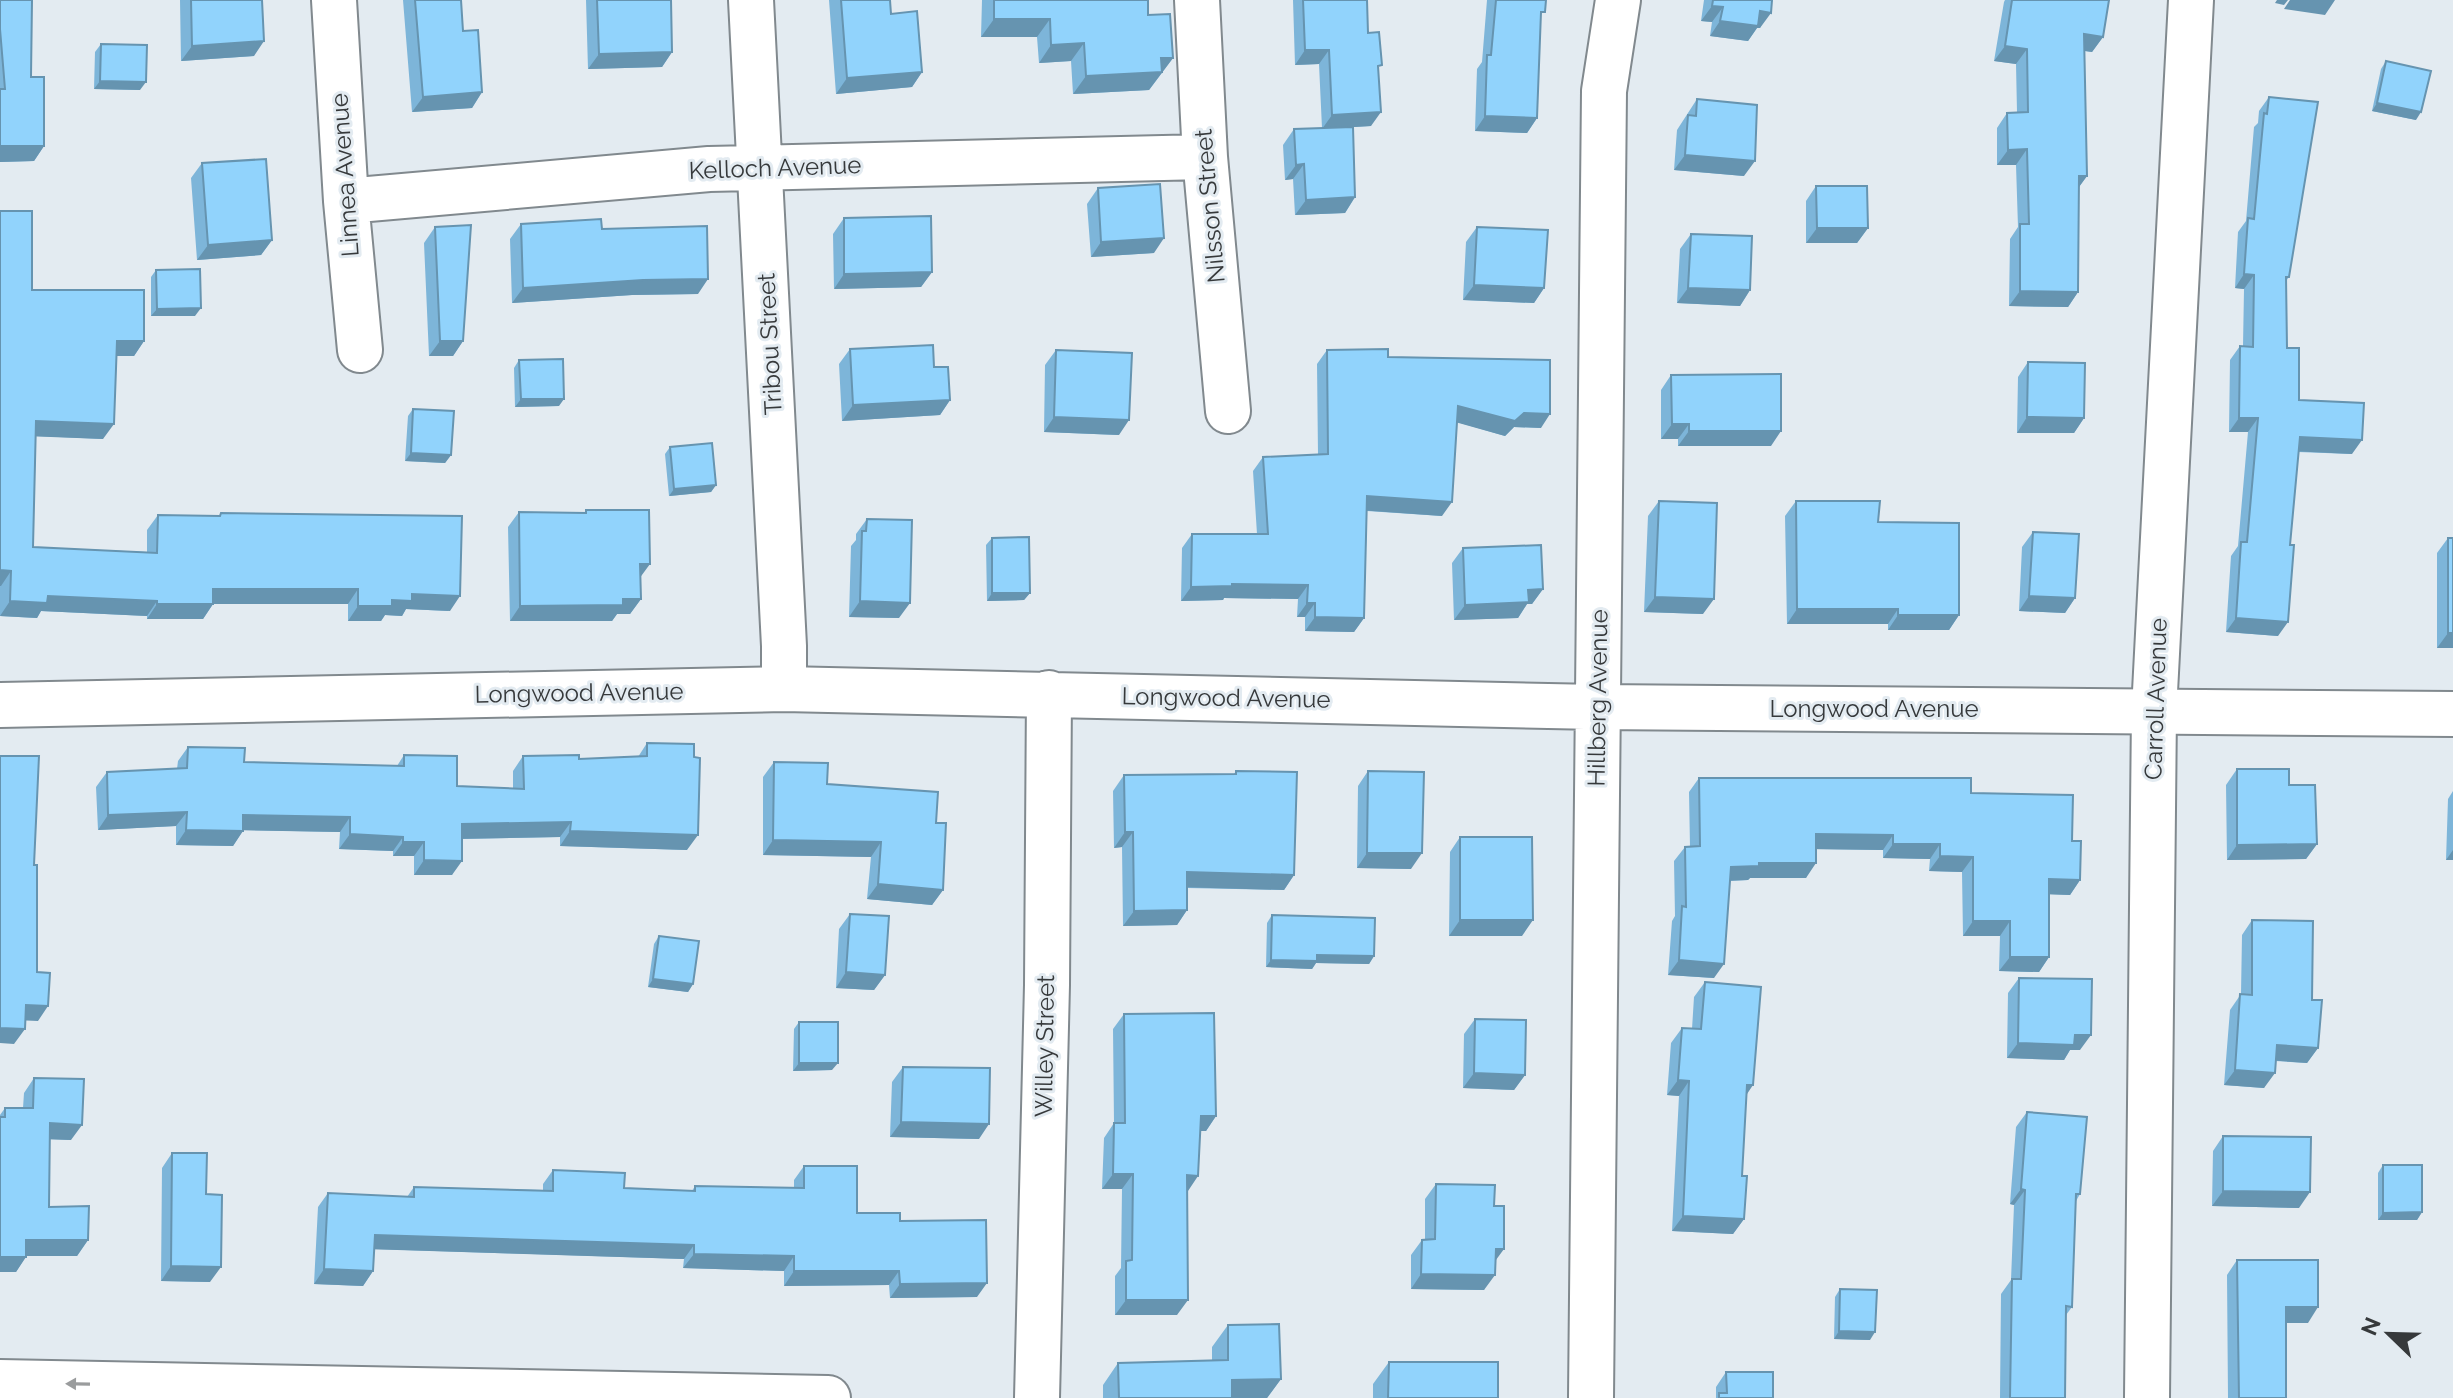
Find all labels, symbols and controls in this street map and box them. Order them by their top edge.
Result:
street label: Linnea Avenue [324,92,365,258]
street label: Nilsson Street [1188,128,1231,284]
street label: Kelloch Avenue [688,150,862,185]
street label: Tribou Street [751,272,788,416]
street label: Hillberg Avenue [1581,609,1614,787]
street label: Carroll Avenue [2138,617,2173,781]
street label: Longwood Avenue [474,676,684,709]
street label: Longwood Avenue [1121,681,1331,714]
street label: Longwood Avenue [1770,694,1978,723]
street label: Willey Street [1029,975,1060,1117]
north arrow [2349,1294,2429,1374]
text: N [2355,1313,2386,1339]
one-way arrow [65,1377,90,1390]

